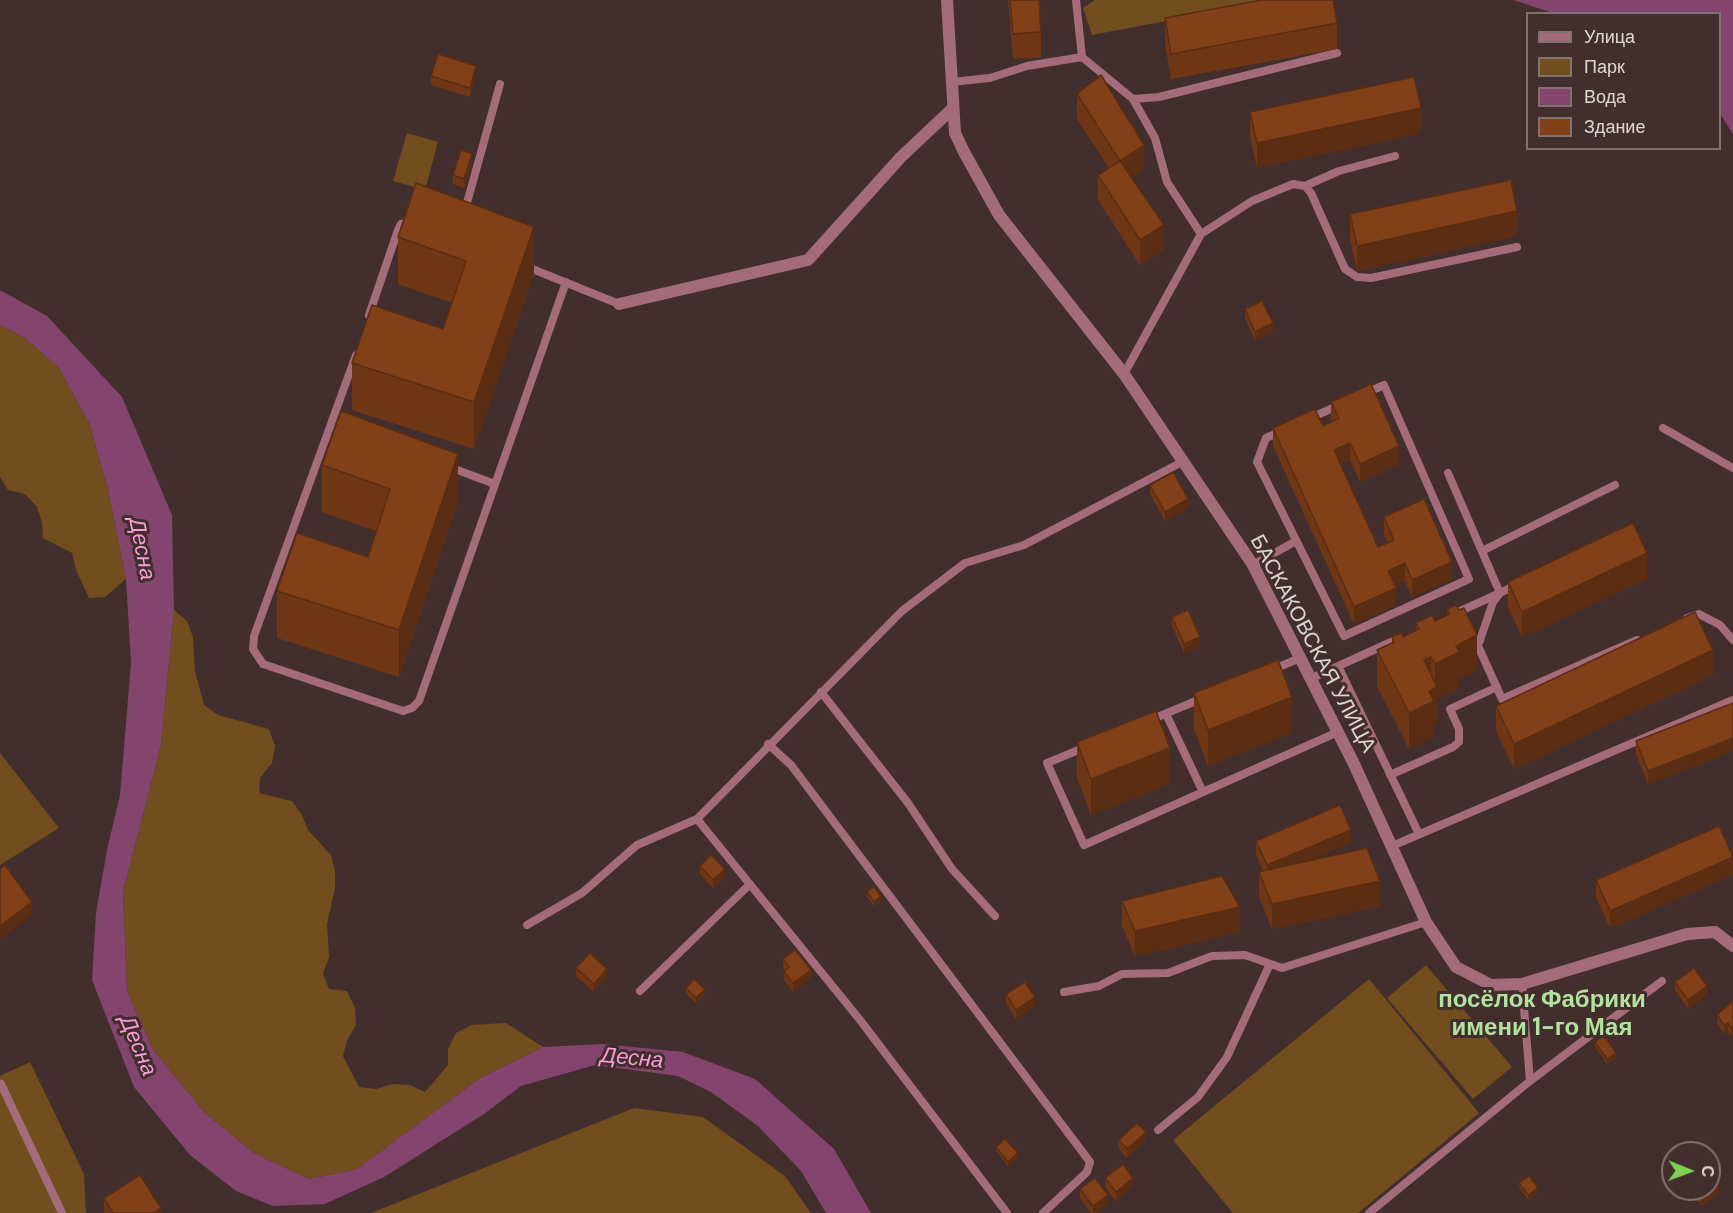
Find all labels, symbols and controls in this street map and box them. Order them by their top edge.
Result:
legend [1526,12,1721,150]
text: Улица [1584,25,1635,49]
text: Парк [1584,55,1625,79]
text: Вода [1584,85,1626,109]
text: Здание [1584,115,1645,139]
water label: Десна [122,516,160,582]
street label: БАСКАКОВСКАЯ УЛИЦА [1244,531,1380,757]
district label: посёлок Фабрики имени 1-го Мая [1438,987,1646,1043]
water label: Десна [113,1012,161,1080]
water label: Десна [600,1043,664,1075]
north arrow [1661,1141,1721,1201]
text: С [1697,1165,1718,1177]

